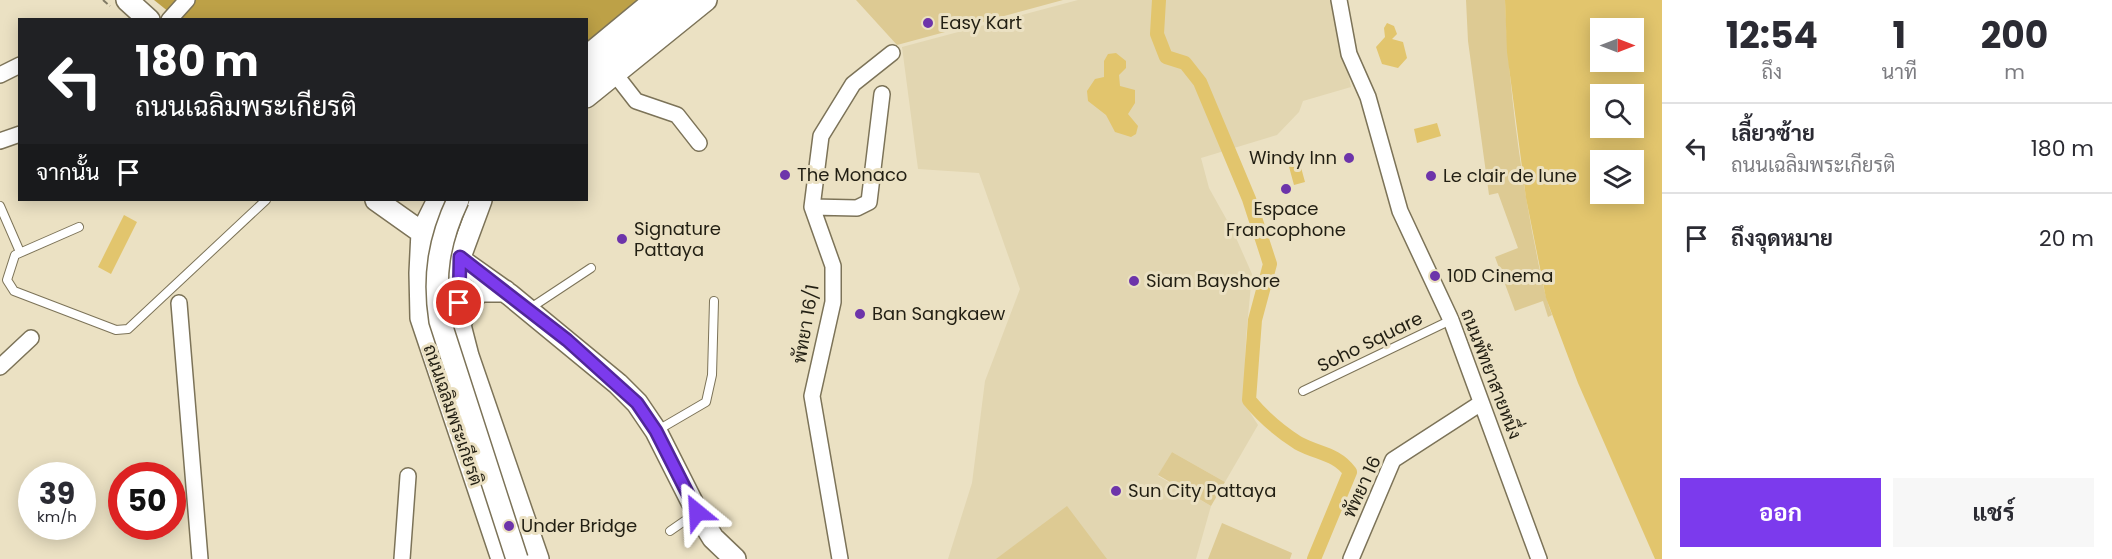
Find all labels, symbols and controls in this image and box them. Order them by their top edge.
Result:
place label: Easy Kart [940,10,1022,35]
text: 12:54 [1726,10,1818,61]
text: 1 [1892,10,1906,61]
text: 200 [1981,10,2048,61]
marker: Easy Kart [921,16,935,30]
north arrow [1590,18,1644,72]
map controls [1590,18,1644,204]
text: 180 m [135,32,259,91]
icon: left [36,42,114,120]
text: ถึง [1761,58,1782,86]
text: นาที [1881,58,1917,86]
text: m [2004,58,2025,86]
button: search [1590,84,1644,138]
text: ถนนเฉลิมพระเกียรติ [135,88,357,125]
text: เลี้ยวซ้าย [1731,118,1815,149]
icon: left [1680,132,1713,165]
text: 180 m [2031,133,2094,164]
place label: Windy Inn [1249,145,1337,170]
button: layers [1590,150,1644,204]
marker: Windy Inn [1342,151,1356,165]
text: ถนนเฉลิมพระเกียรติ [1731,151,1895,179]
icon: arrive [112,156,145,189]
text: จากนั้น [36,157,100,188]
place label: The Monaco [797,162,907,187]
place label: Le clair de lune [1443,163,1577,188]
marker: The Monaco [778,168,792,182]
marker: Le clair de lune [1424,169,1438,183]
marker: Espace Francophone [1279,182,1293,196]
place label: Espace Francophone [1226,196,1346,242]
place label: Signature Pattaya [634,216,721,262]
icon: arrive [1680,222,1713,255]
text: ถึงจุดหมาย [1731,223,1833,254]
text: 20 m [2039,223,2094,254]
marker: Signature Pattaya [615,232,629,246]
place label: 10D Cinema [1447,263,1553,288]
place label: Siam Bayshore [1146,268,1280,293]
marker: 10D Cinema [1428,269,1442,283]
marker: Siam Bayshore [1127,274,1141,288]
pin [433,277,484,328]
street label: พัทยา 16/1 [786,282,825,366]
icon: arrive [442,286,475,319]
place label: Ban Sangkaew [872,301,1006,326]
street label: ถนนพัทยาสายหนึ่ง [1455,304,1531,443]
street label: Soho Square [1313,305,1427,378]
marker: Ban Sangkaew [853,307,867,321]
street label: ถนนเฉลิมพระเกียรติ [418,341,489,489]
street label: พัทยา 16 [1336,452,1387,522]
speed limit sign: 50 [108,462,186,540]
text: 39 [39,472,75,515]
place label: Sun City Pattaya [1128,478,1276,503]
button: ออก [1680,478,1881,547]
button: แชร์ [1893,478,2094,547]
position arrow [665,480,729,544]
marker: Sun City Pattaya [1109,484,1123,498]
text: km/h [37,506,77,527]
place label: Under Bridge [521,513,637,538]
marker: Under Bridge [502,519,516,533]

